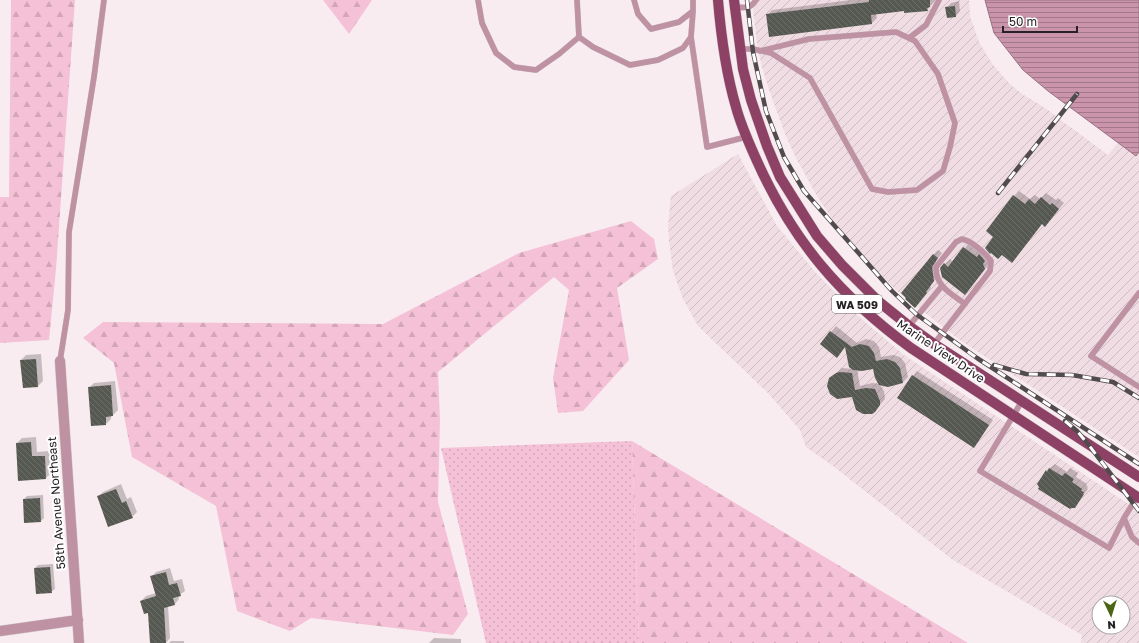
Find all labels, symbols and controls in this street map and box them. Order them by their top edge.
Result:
scale bar [1003,8,1077,34]
text: 50 m [1009,14,1037,29]
road number: WA 509 [832,295,882,313]
street label: Marine View Drive [894,316,988,386]
street label: 58th Avenue Northeast [44,436,68,570]
north arrow [1091,595,1131,635]
text: N [1107,619,1116,632]

